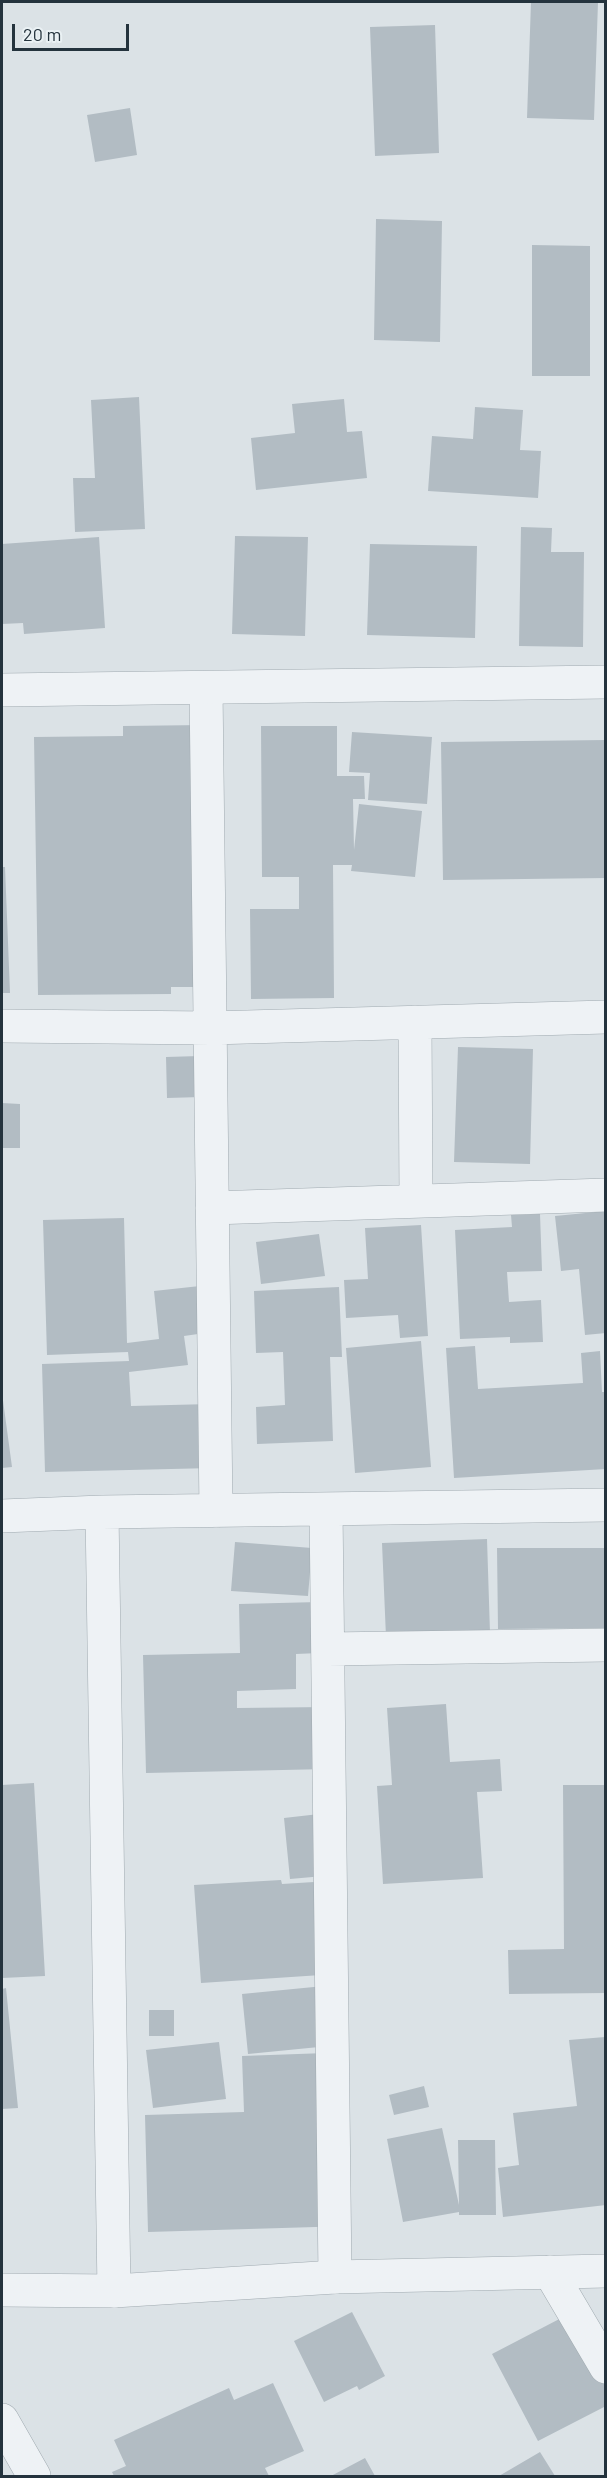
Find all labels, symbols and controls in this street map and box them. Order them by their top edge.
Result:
scale bar [15,12,132,50]
text: 20 m [23,23,61,45]

